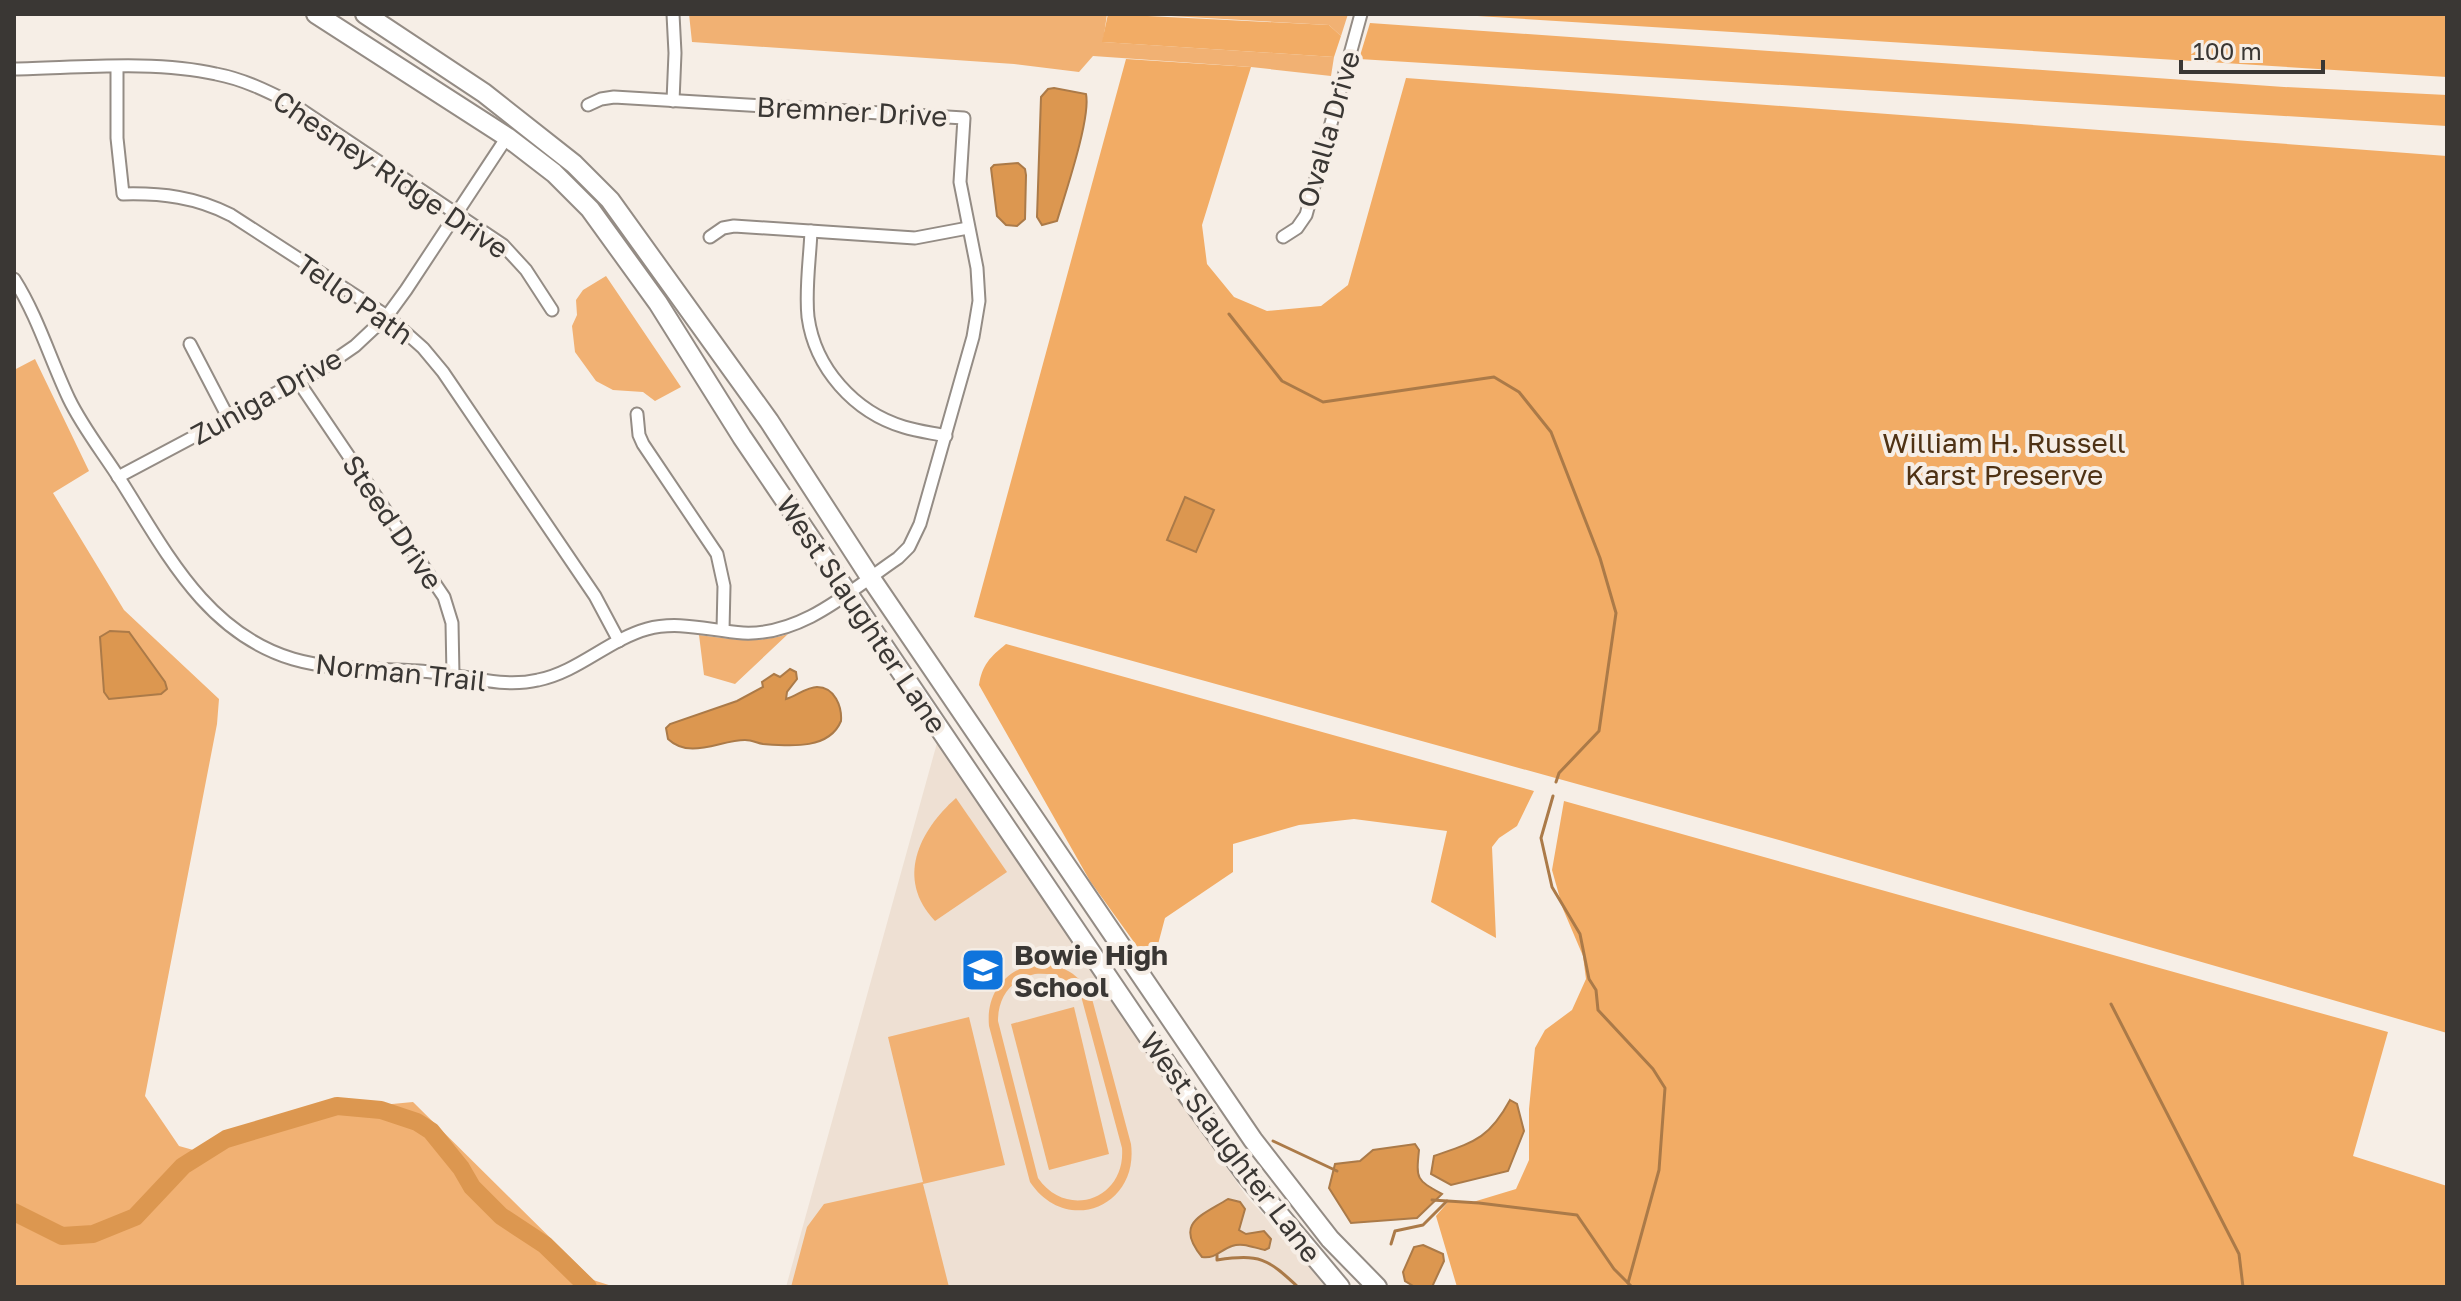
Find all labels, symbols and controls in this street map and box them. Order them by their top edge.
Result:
scale bar [2181,24,2323,74]
text: 100 m [2193,36,2262,65]
street label: Ovalla Drive [1290,47,1366,211]
street label: Chesney Ridge Drive [267,83,515,265]
street label: Bremner Drive [756,90,948,132]
street label: Tello Path [290,247,420,351]
street label: Zuniga Drive [185,341,347,451]
park label: William H. Russell Karst Preserve [1882,426,2126,491]
street label: Steed Drive [336,449,450,595]
street label: West Slaughter Lane [770,489,954,739]
street label: Norman Trail [314,647,488,697]
place label: Bowie High School [1014,938,1168,1003]
school or university icon: Bowie High School [959,946,1007,994]
street label: West Slaughter Lane [1134,1025,1328,1269]

